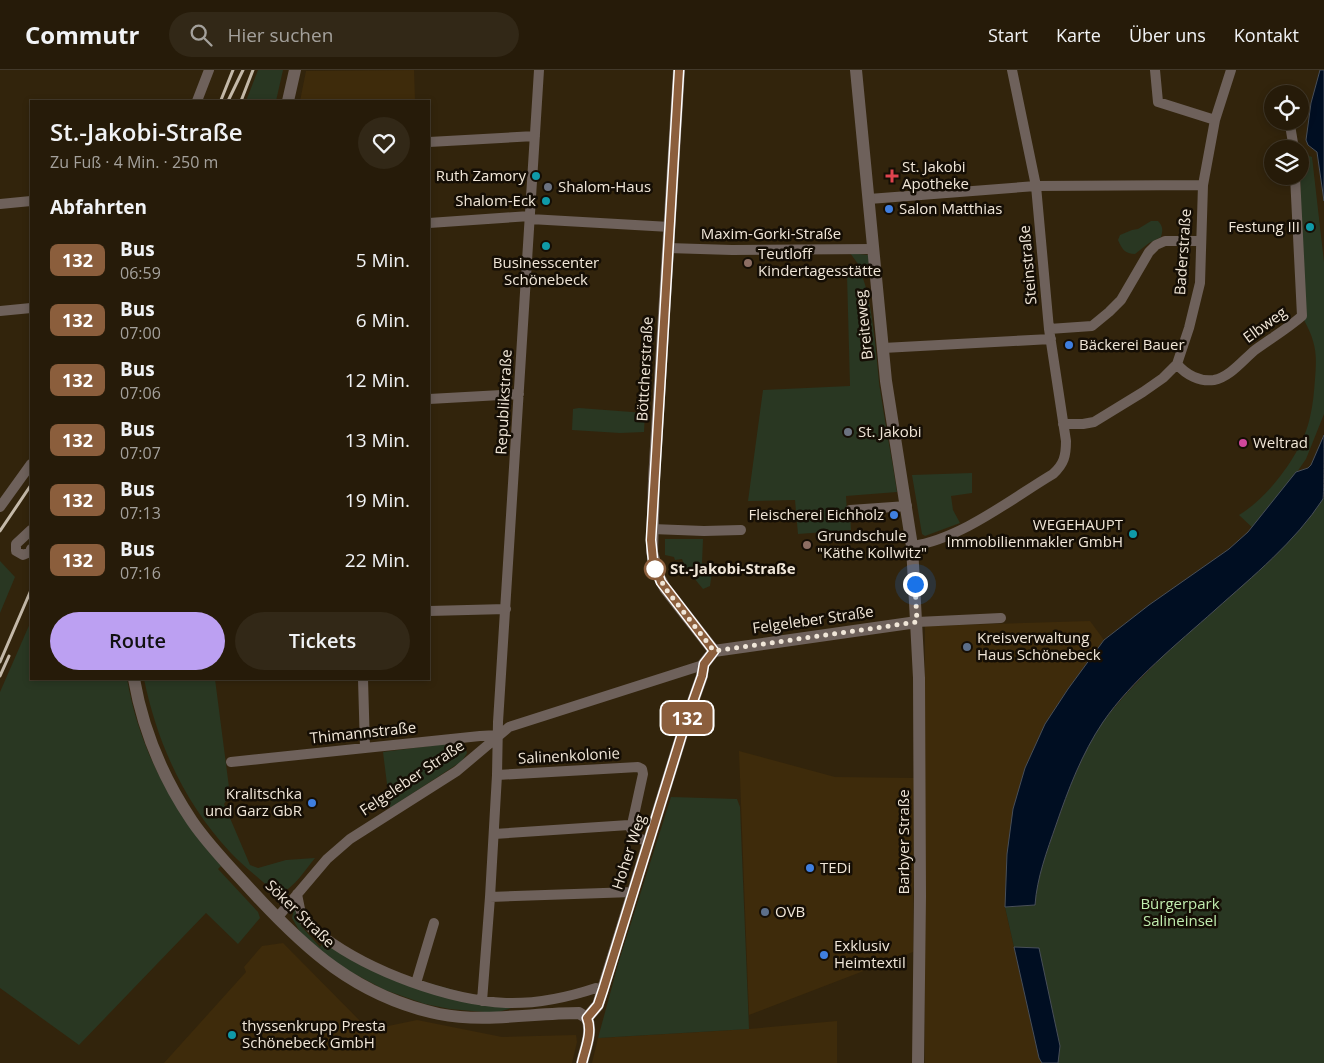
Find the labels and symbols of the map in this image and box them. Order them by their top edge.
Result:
place label: St. Jakobi Apotheke [902,156,969,193]
place label: Ruth Zamory [436,165,526,185]
marker: Ruth Zamory [530,170,542,182]
marker: St. Jakobi Apotheke [886,170,898,182]
place label: Shalom-Haus [558,176,651,196]
marker: Shalom-Haus [542,181,554,193]
place label: Shalom-Eck [455,190,536,210]
marker: Shalom-Eck [540,195,552,207]
place label: Salon Matthias [899,198,1002,218]
marker: Salon Matthias [883,203,895,215]
street label: Baderstraße [1169,208,1195,296]
place label: Festung III [1228,216,1300,236]
marker: Festung III [1304,221,1316,233]
street label: Maxim-Gorki-Straße [701,223,841,243]
street label: Steinstraße [1014,225,1040,306]
marker: Businesscenter Schönebeck [540,240,552,252]
place label: Teutloff Kindertagesstätte [758,243,881,280]
place label: Businesscenter Schönebeck [493,252,599,289]
marker: Teutloff Kindertagesstätte [742,257,754,269]
street label: Breiteweg [849,289,877,361]
street label: Elbweg [1239,302,1290,347]
street label: Böttcherstraße [631,316,657,422]
place label: Bäckerei Bauer [1079,334,1185,354]
marker: Bäckerei Bauer [1063,339,1075,351]
street label: Republikstraße [490,349,516,455]
place label: St. Jakobi [858,421,922,441]
marker: St. Jakobi [842,426,854,438]
place label: Weltrad [1253,432,1308,452]
marker: Weltrad [1237,437,1249,449]
place label: Fleischerei Eichholz [749,504,884,524]
marker: Fleischerei Eichholz [888,509,900,521]
place label: WEGEHAUPT Immobilienmakler GmbH [946,514,1124,551]
place label: Grundschule "Käthe Kollwitz" [817,525,927,562]
marker: WEGEHAUPT Immobilienmakler GmbH [1127,528,1139,540]
marker: Grundschule "Käthe Kollwitz" [801,539,813,551]
marker: St.-Jakobi-Straße [644,558,666,580]
place label: St.-Jakobi-Straße [670,558,796,578]
your location [903,572,928,597]
street label: Felgeleber Straße [751,601,875,637]
place label: Kreisverwaltung Haus Schönebeck [977,627,1101,664]
marker: Kreisverwaltung Haus Schönebeck [961,641,973,653]
line badge: 132 [658,702,716,734]
street label: Thimannstraße [309,716,417,748]
street label: Felgeleber Straße [355,735,468,820]
street label: Salinenkolonie [517,742,620,768]
place label: Kralitschka und Garz GbR [205,783,303,820]
street label: Barbyer Straße [893,789,913,895]
marker: Kralitschka und Garz GbR [306,797,318,809]
street label: Hoher Weg [606,811,650,892]
place label: TEDi [820,857,851,877]
marker: TEDi [804,862,816,874]
street label: Söker Straße [262,875,340,952]
park label: Bürgerpark Salineinsel [1140,893,1220,930]
place label: OVB [775,901,805,921]
marker: OVB [759,906,771,918]
place label: Exklusiv Heimtextil [834,935,906,972]
marker: Exklusiv Heimtextil [818,949,830,961]
place label: thyssenkrupp Presta Schönebeck GmbH [242,1015,386,1052]
marker: thyssenkrupp Presta Schönebeck GmbH [226,1029,238,1041]

